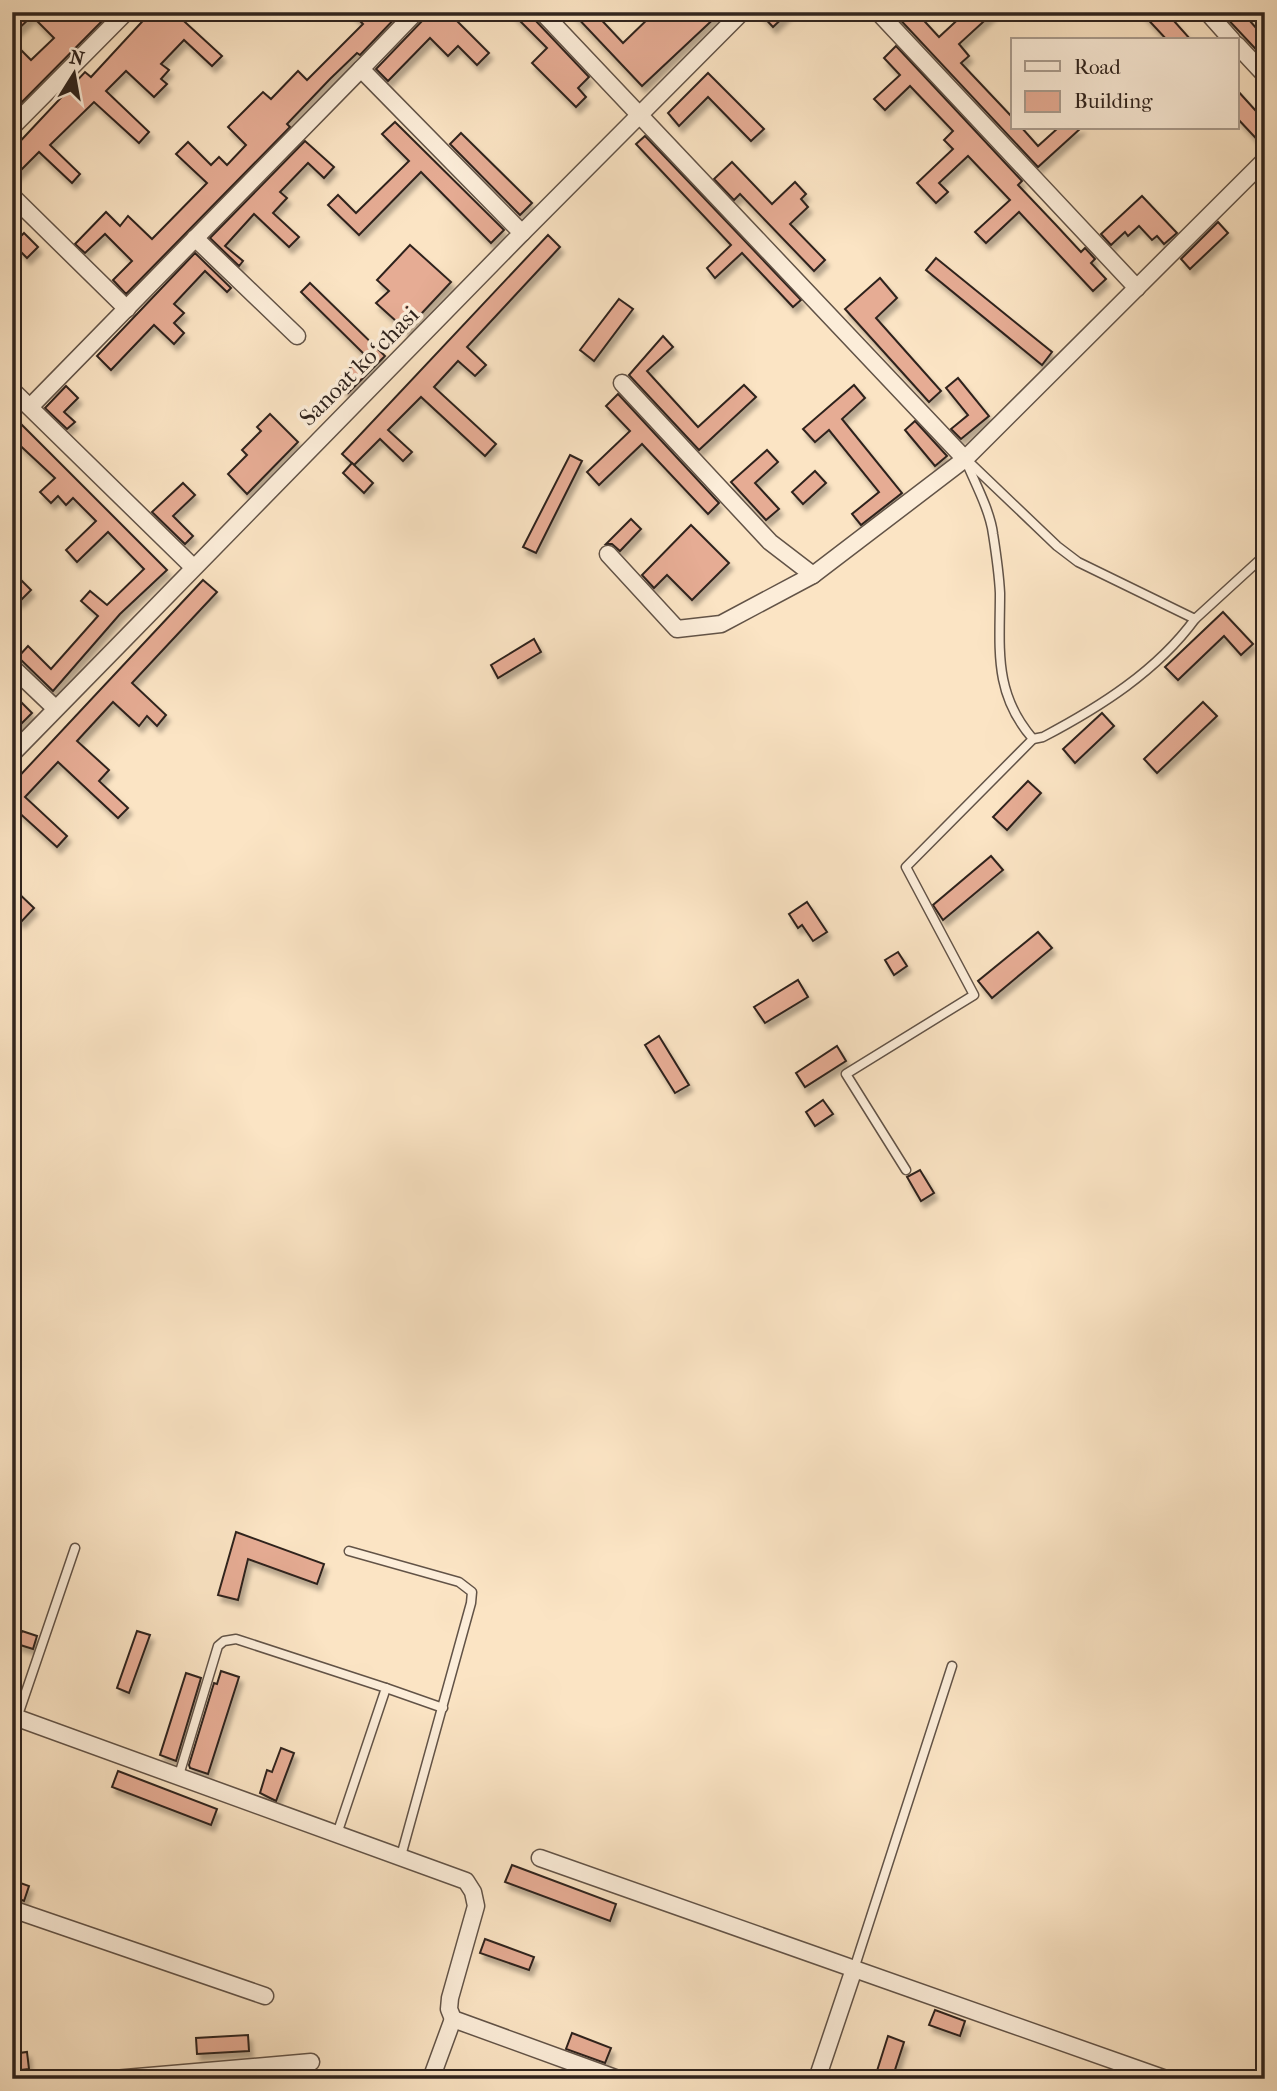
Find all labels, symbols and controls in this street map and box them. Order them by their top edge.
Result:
north arrow [38,38,108,108]
legend [1011,38,1238,130]
text: N [68,46,87,71]
text: Road [1074,55,1121,79]
text: Building [1074,89,1153,113]
street label: Sanoat koʻchasi [293,300,425,432]

